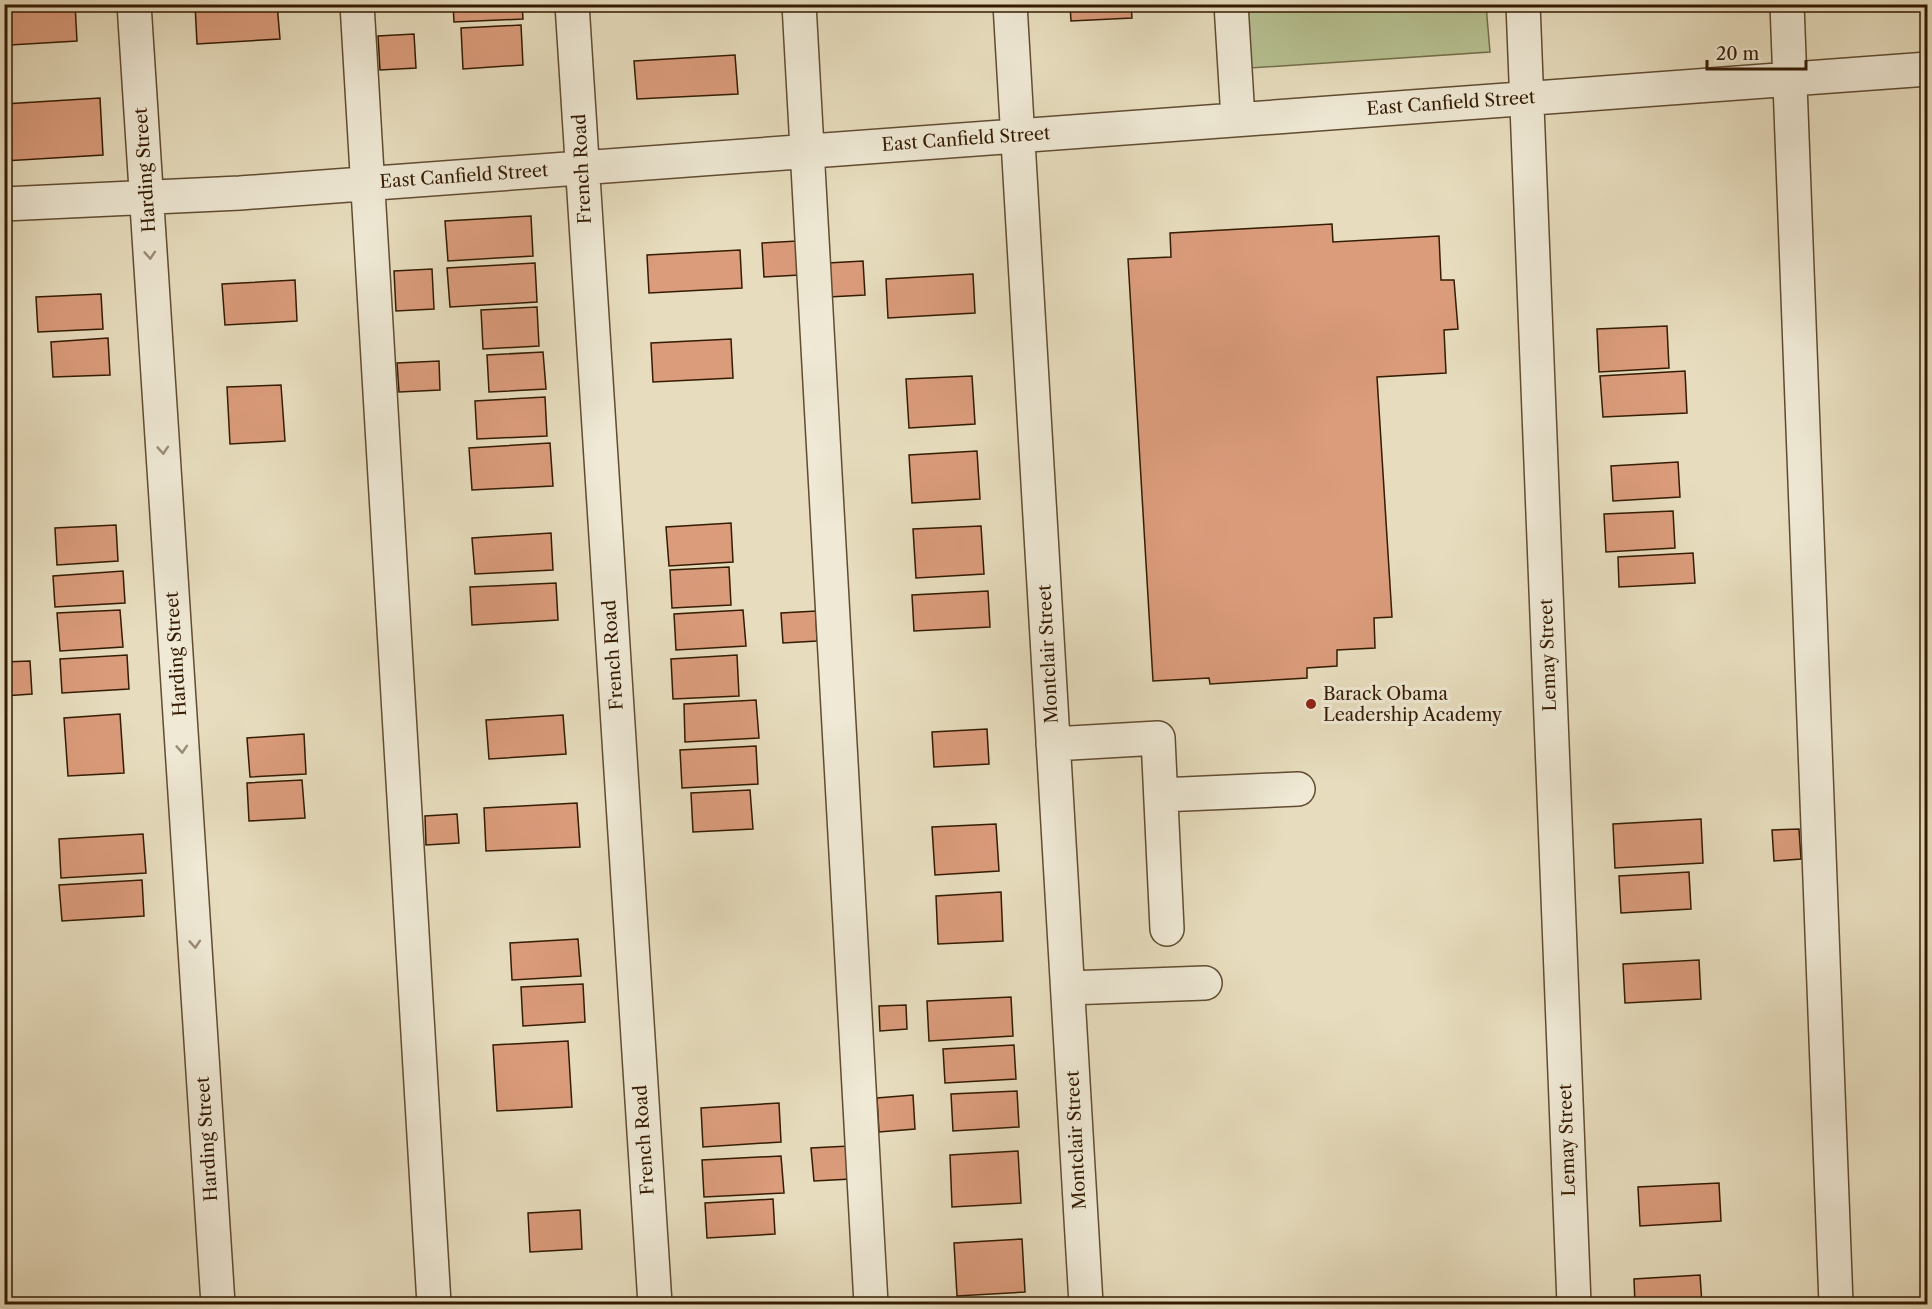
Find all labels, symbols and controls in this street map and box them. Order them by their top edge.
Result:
scale bar [1707,33,1806,71]
text: 20 m [1716,43,1760,65]
street label: East Canfield Street [1366,86,1537,120]
street label: Harding Street [130,106,160,233]
street label: French Road [568,113,596,225]
street label: East Canfield Street [881,122,1052,156]
street label: East Canfield Street [379,159,550,193]
one-way arrow [144,251,157,260]
one-way arrow [156,446,169,455]
street label: Montclair Street [1033,583,1063,724]
street label: Harding Street [161,590,191,717]
street label: Lemay Street [1535,598,1561,712]
street label: French Road [598,599,628,711]
place label: Barack Obama Leadership Academy [1323,683,1503,726]
marker: Barack Obama Leadership Academy [1304,697,1318,711]
one-way arrow [176,745,189,754]
one-way arrow [188,940,201,949]
street label: Montclair Street [1061,1069,1091,1210]
street label: Harding Street [192,1075,222,1202]
street label: Lemay Street [1554,1083,1580,1197]
street label: French Road [629,1084,659,1196]

